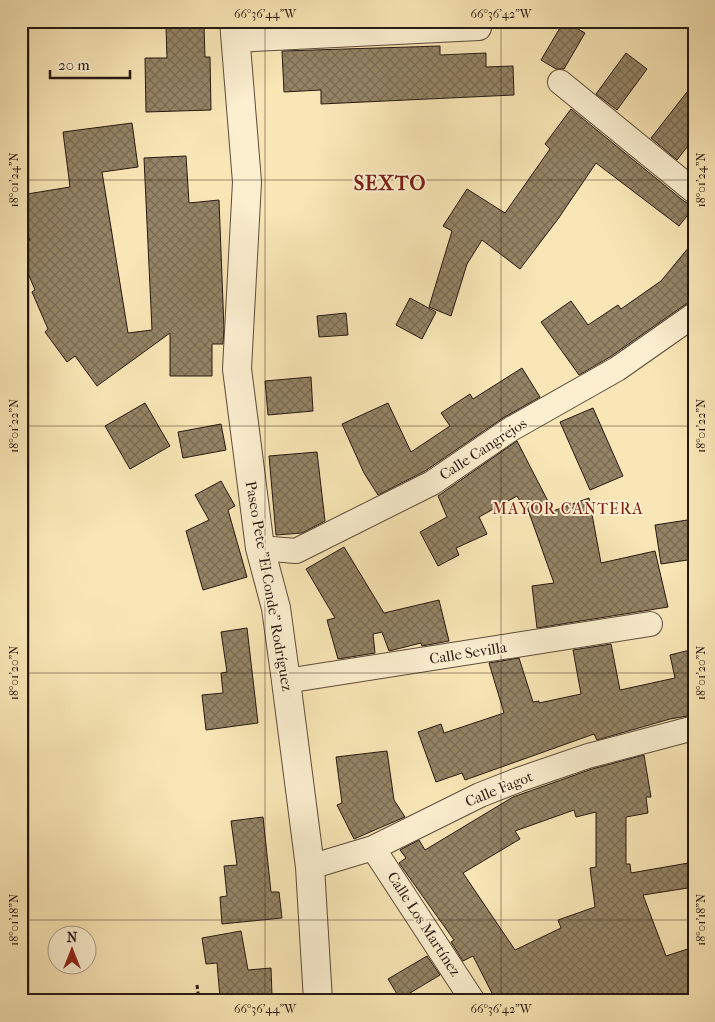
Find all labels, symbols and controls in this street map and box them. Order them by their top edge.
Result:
text: 66°36'44"W [234,7,297,21]
text: 66°36'42"W [470,7,533,21]
scale bar [50,48,130,80]
text: 20 m [58,56,90,74]
text: 18°01'24"N [7,152,21,208]
text: 18°01'24"N [694,152,708,208]
district label: SEXTO [354,172,426,195]
text: 18°01'22"N [7,399,21,453]
text: 18°01'22"N [694,399,708,453]
street label: Calle Cangrejos [436,414,530,484]
street label: Paseo Pete "El Conde" Rodríguez [242,480,296,693]
district label: MAYOR CANTERA [492,499,644,518]
street label: Calle Sevilla [428,638,509,668]
text: 18°01'20"N [7,646,21,700]
text: 18°01'20"N [694,646,708,700]
street label: Calle Fagot [462,767,536,811]
street label: Calle Los Martínez [384,868,465,980]
text: 18°01'18"N [7,894,21,946]
text: 18°01'18"N [694,894,708,946]
north arrow [48,924,98,974]
text: N [67,929,78,946]
text: 66°36'44"W [234,1002,297,1016]
text: 66°36'42"W [470,1002,533,1016]

